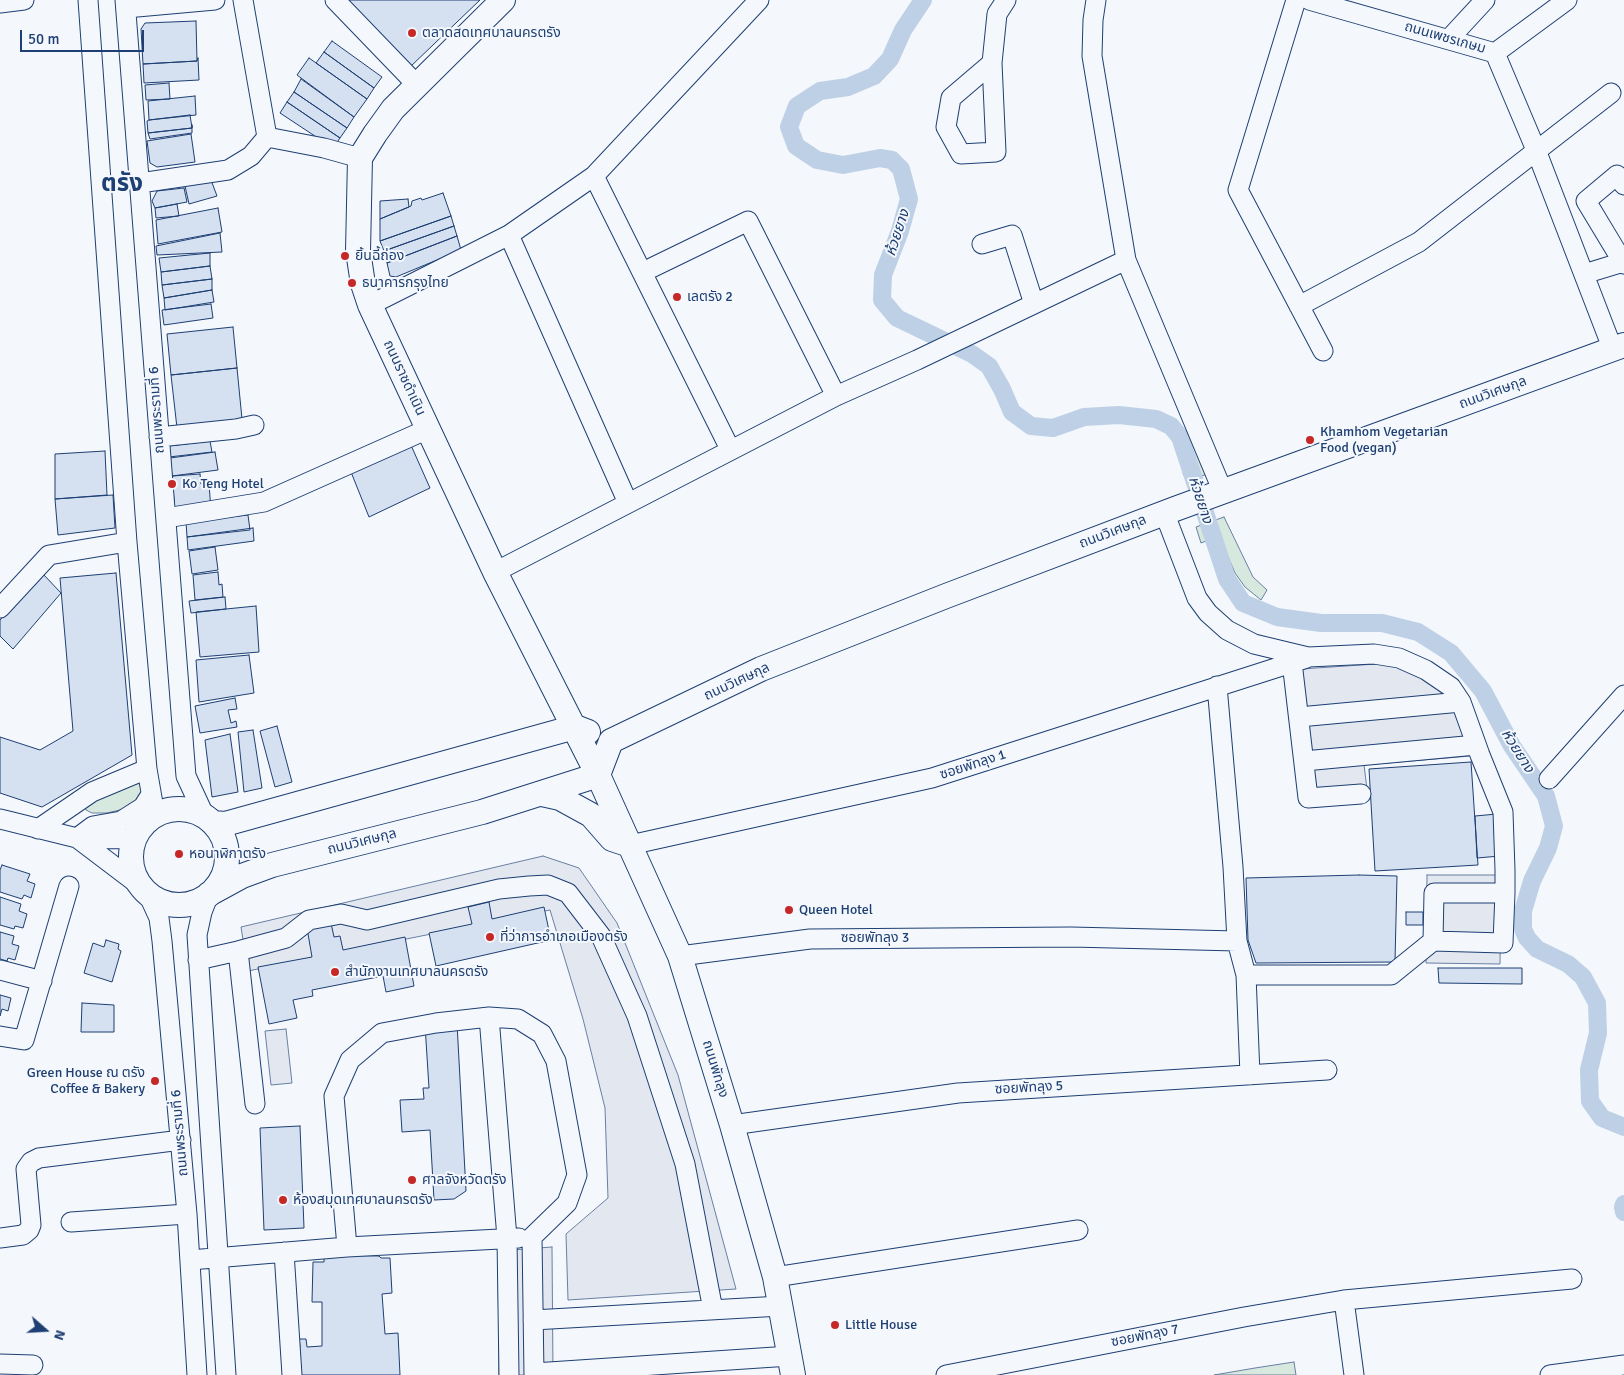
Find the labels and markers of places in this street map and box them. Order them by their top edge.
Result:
place label: ตลาดสดเทศบาลนครตรัง [422,25,561,41]
marker: ตลาดสดเทศบาลนครตรัง [406,27,418,39]
place label: ยิ้นฉี้ถ่อง [355,248,404,264]
marker: ยิ้นฉี้ถ่อง [339,250,351,262]
place label: ธนาคารกรุงไทย [362,275,449,291]
marker: ธนาคารกรุงไทย [346,277,358,289]
place label: เลตรัง 2 [687,289,733,305]
marker: เลตรัง 2 [671,291,683,303]
place label: Khamhom Vegetarian Food (vegan) [1320,424,1448,457]
marker: Khamhom Vegetarian Food (vegan) [1304,434,1316,446]
place label: Ko Teng Hotel [182,476,264,492]
marker: Ko Teng Hotel [166,478,178,490]
place label: หอนาฬิกาตรัง [189,846,266,862]
marker: หอนาฬิกาตรัง [173,848,185,860]
place label: Queen Hotel [799,902,873,918]
marker: Queen Hotel [783,904,795,916]
place label: ที่ว่าการอำเภอเมืองตรัง [500,929,628,945]
marker: ที่ว่าการอำเภอเมืองตรัง [484,931,496,943]
place label: สำนักงานเทศบาลนครตรัง [345,964,488,980]
marker: สำนักงานเทศบาลนครตรัง [329,966,341,978]
place label: Green House ณ ตรัง Coffee & Bakery [27,1065,145,1098]
marker: Green House ณ ตรัง Coffee & Bakery [149,1075,161,1087]
place label: ศาลจังหวัดตรัง [422,1172,506,1188]
marker: ศาลจังหวัดตรัง [406,1174,418,1186]
place label: ห้องสมุดเทศบาลนครตรัง [293,1192,433,1208]
marker: ห้องสมุดเทศบาลนครตรัง [277,1194,289,1206]
place label: Little House [845,1317,917,1333]
marker: Little House [829,1319,841,1331]

